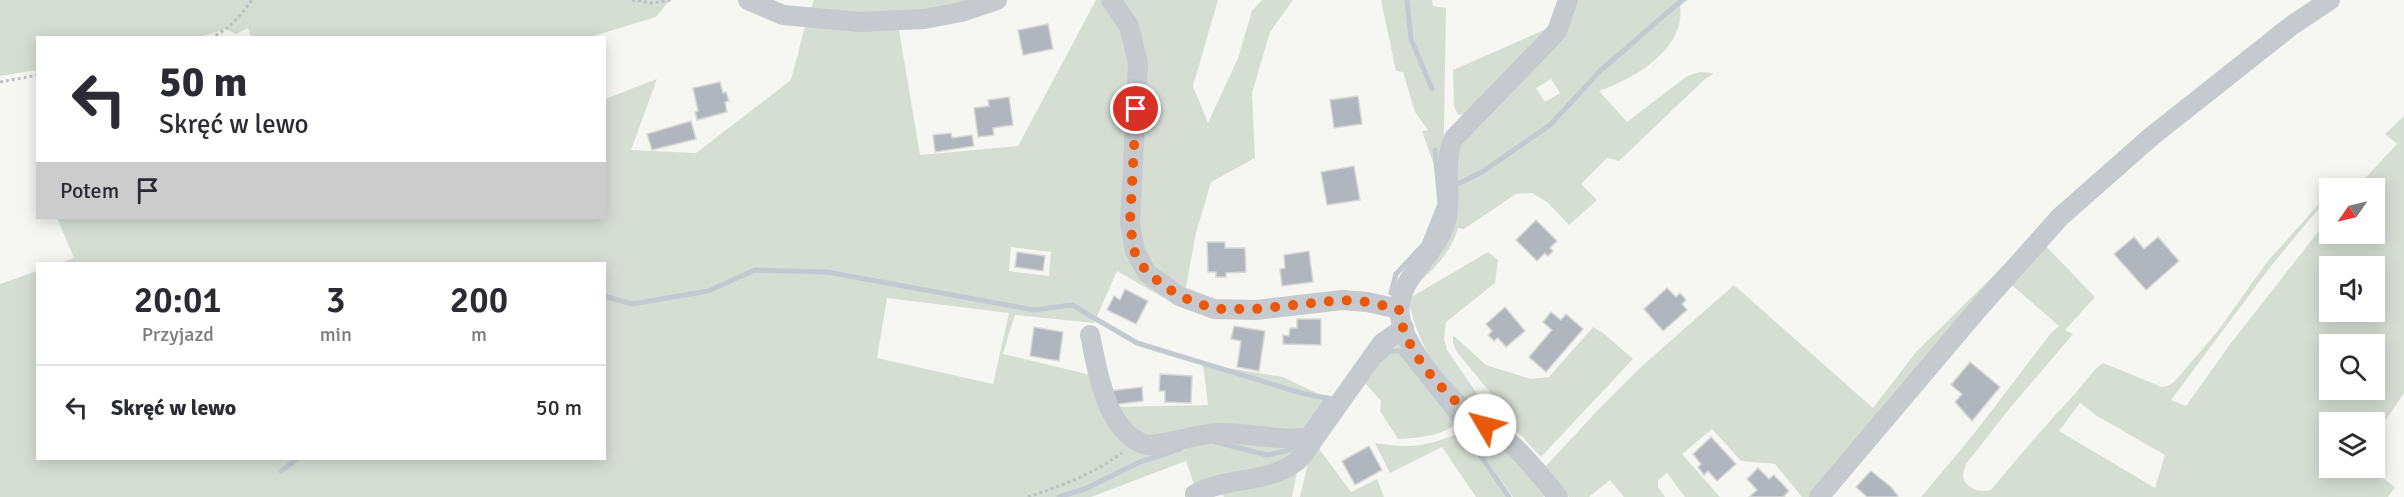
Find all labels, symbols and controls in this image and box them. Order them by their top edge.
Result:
text: 50 m [159,57,248,108]
icon: left [60,60,138,138]
pin [1110,83,1161,134]
icon: arrive [1119,92,1152,125]
text: Skręć w lewo [159,108,309,141]
icon: arrive [131,174,164,207]
text: Potem [60,177,119,204]
north arrow [2319,178,2385,244]
map controls [2319,178,2385,478]
button: sound [2319,256,2385,322]
text: 20:01 [134,278,222,323]
text: 3 [326,278,346,323]
text: 200 [450,278,508,323]
text: Przyjazd [142,322,214,347]
text: min [320,322,352,347]
text: m [471,322,487,347]
button: search [2319,334,2385,400]
icon: left [60,391,93,424]
position arrow [1453,393,1517,457]
text: Skręć w lewo [111,394,236,421]
text: 50 m [536,394,582,421]
button: layers [2319,412,2385,478]

